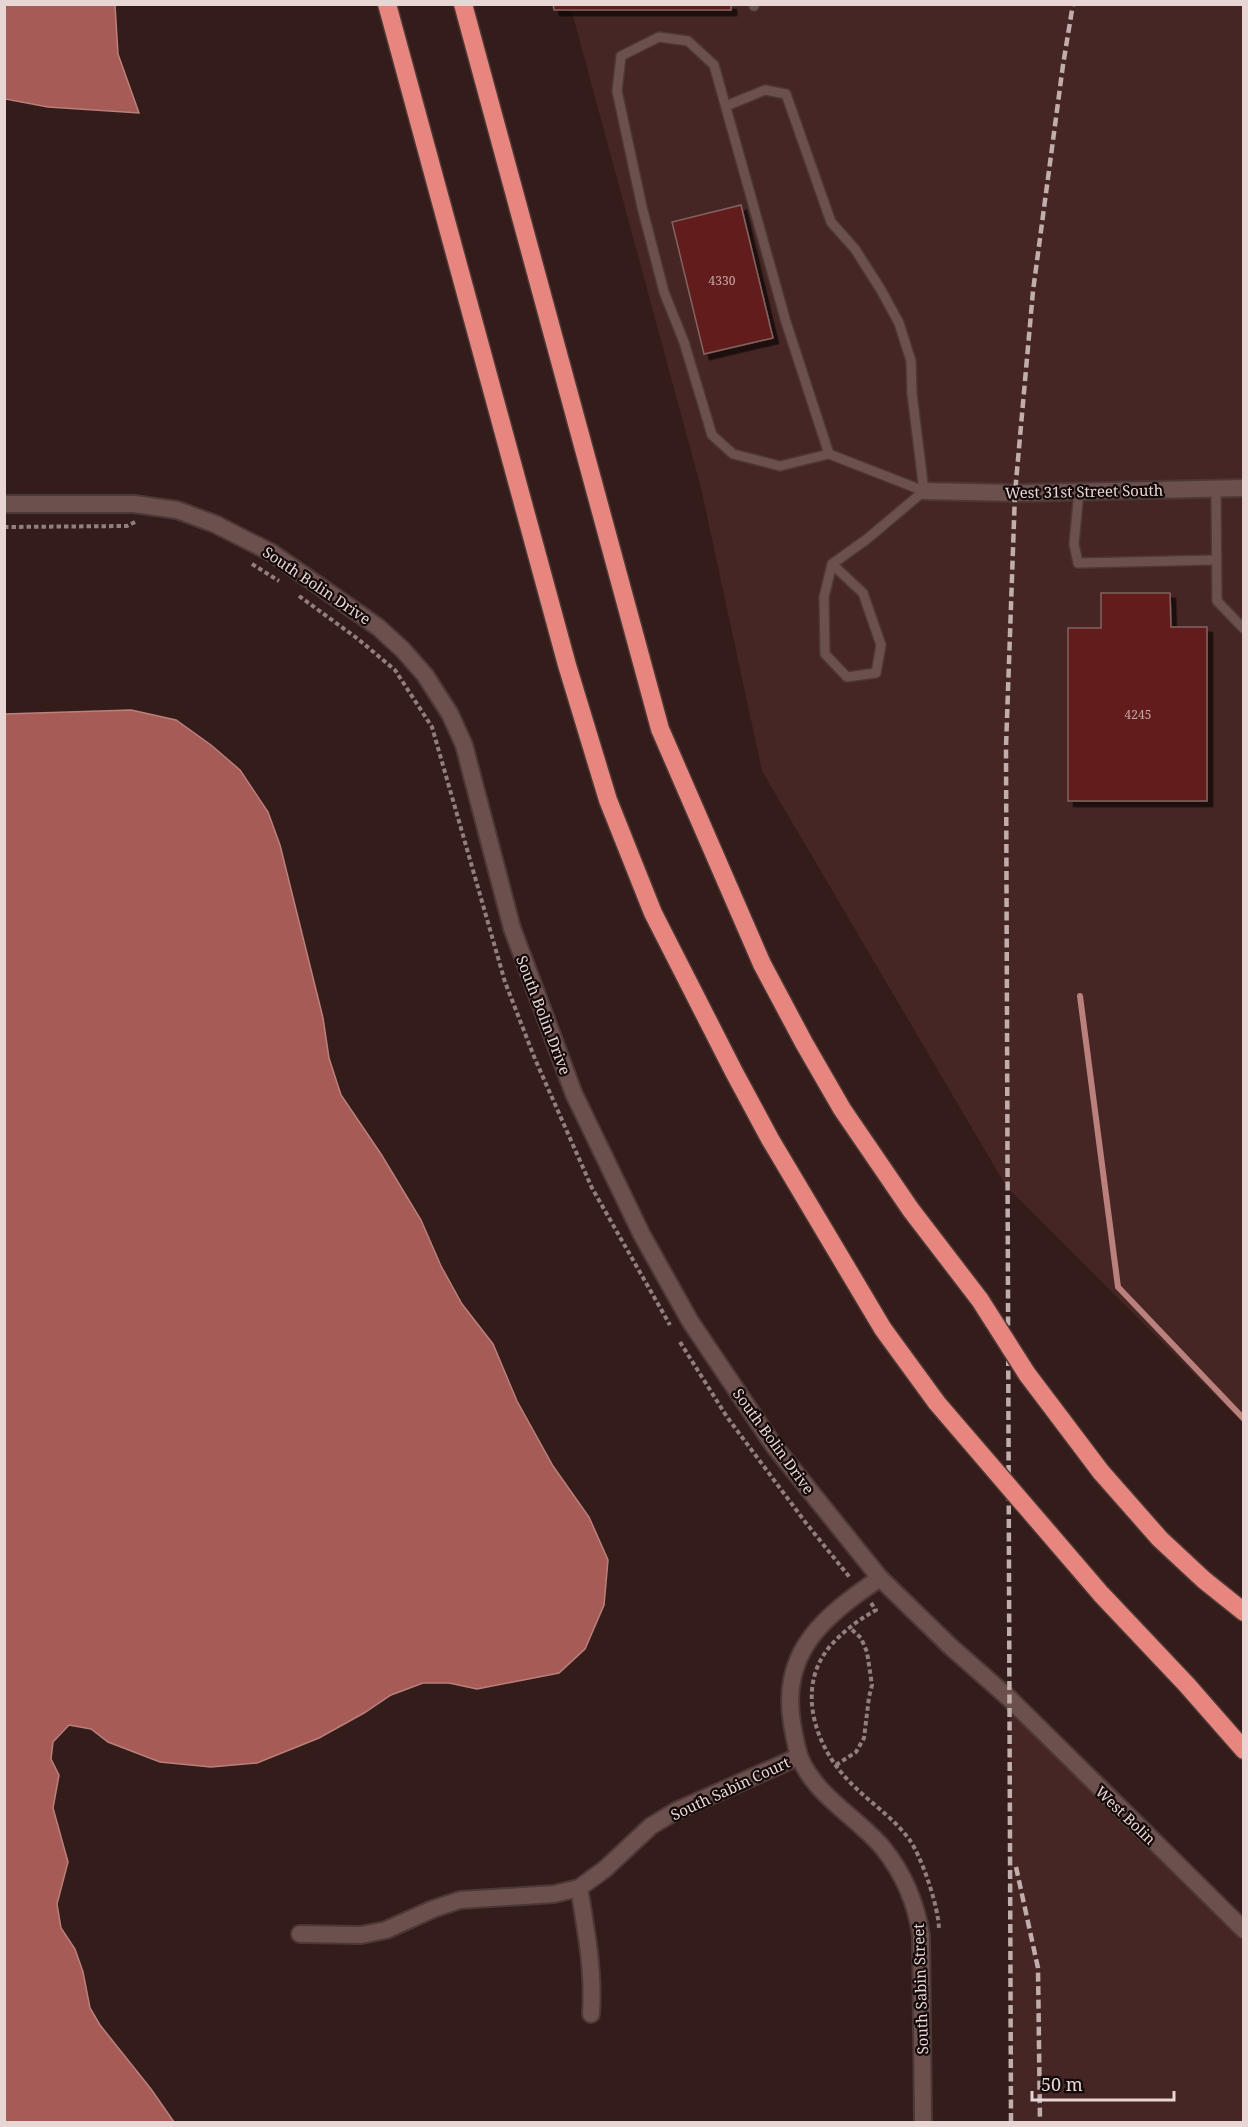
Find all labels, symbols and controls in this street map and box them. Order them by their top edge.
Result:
house number: 4330 [709,272,736,289]
street label: West 31st Street South [1005,480,1164,502]
street label: South Bolin Drive [259,541,375,629]
house number: 4245 [1125,706,1151,723]
street label: South Bolin Drive [512,953,576,1077]
street label: South Bolin Drive [729,1384,819,1498]
street label: South Sabin Court [667,1752,793,1824]
street label: West Bolin [1092,1781,1161,1849]
street label: South Sabin Street [908,1923,932,2055]
scale bar [1032,2064,1174,2102]
text: 50 m [1041,2072,1083,2096]

